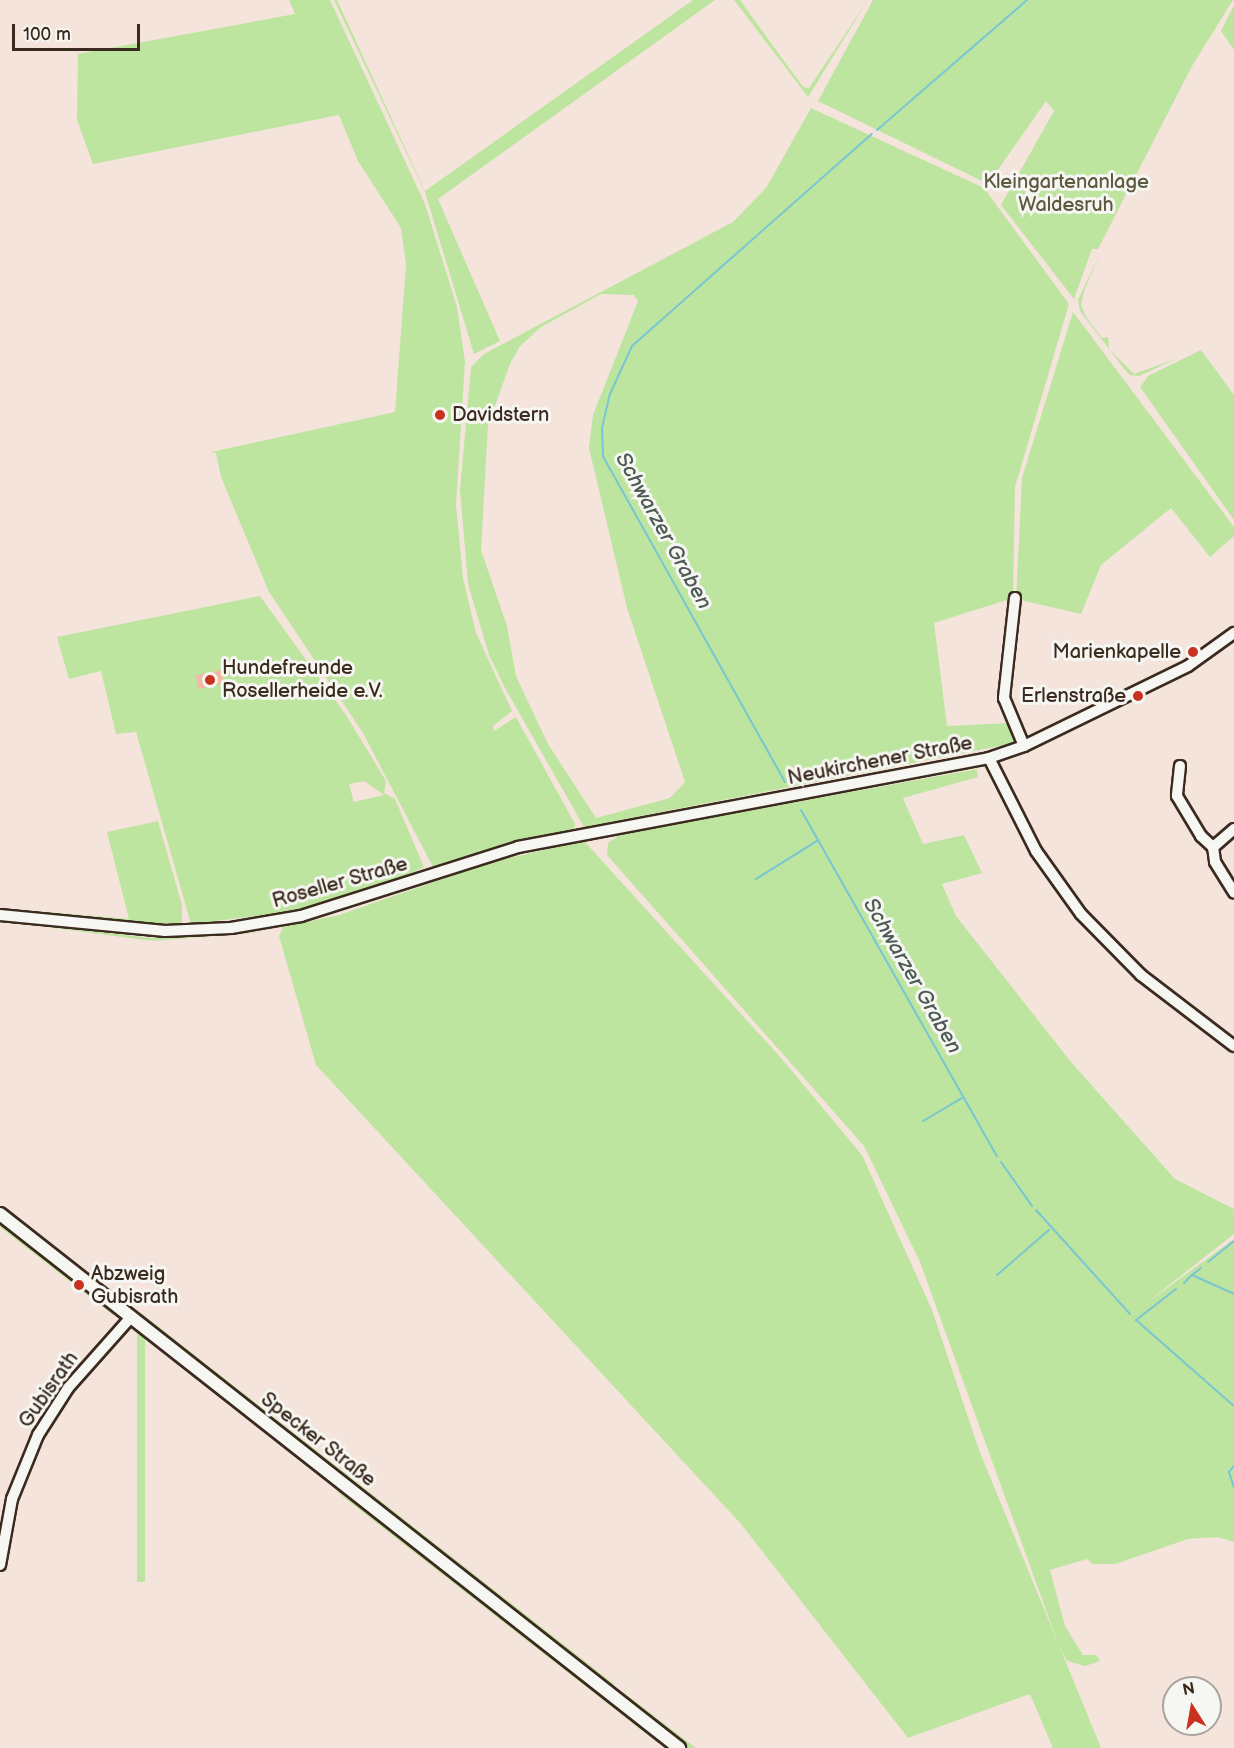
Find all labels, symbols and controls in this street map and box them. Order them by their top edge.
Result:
scale bar [15,12,142,50]
text: 100 m [23,24,71,45]
park label: Kleingartenanlage Waldesruh [983,170,1149,217]
place label: Davidstern [452,403,549,427]
marker: Davidstern [433,408,447,422]
water label: Schwarzer Graben [609,448,717,614]
place label: Marienkapelle [1053,640,1181,664]
marker: Marienkapelle [1186,645,1200,659]
place label: Hundefreunde Rosellerheide e.V. [222,656,383,703]
marker: Hundefreunde Rosellerheide e.V. [203,673,217,687]
place label: Erlenstraße [1021,684,1126,708]
marker: Erlenstraße [1131,689,1145,703]
street label: Neukirchener Straße [785,731,975,791]
street label: Roseller Straße [269,852,411,914]
water label: Schwarzer Graben [857,894,967,1058]
place label: Abzweig Gubisrath [91,1262,178,1309]
marker: Abzweig Gubisrath [72,1278,86,1292]
street label: Gubisrath [14,1347,84,1433]
street label: Specker Straße [256,1388,380,1492]
north arrow [1162,1676,1222,1736]
text: N [1181,1679,1197,1700]

